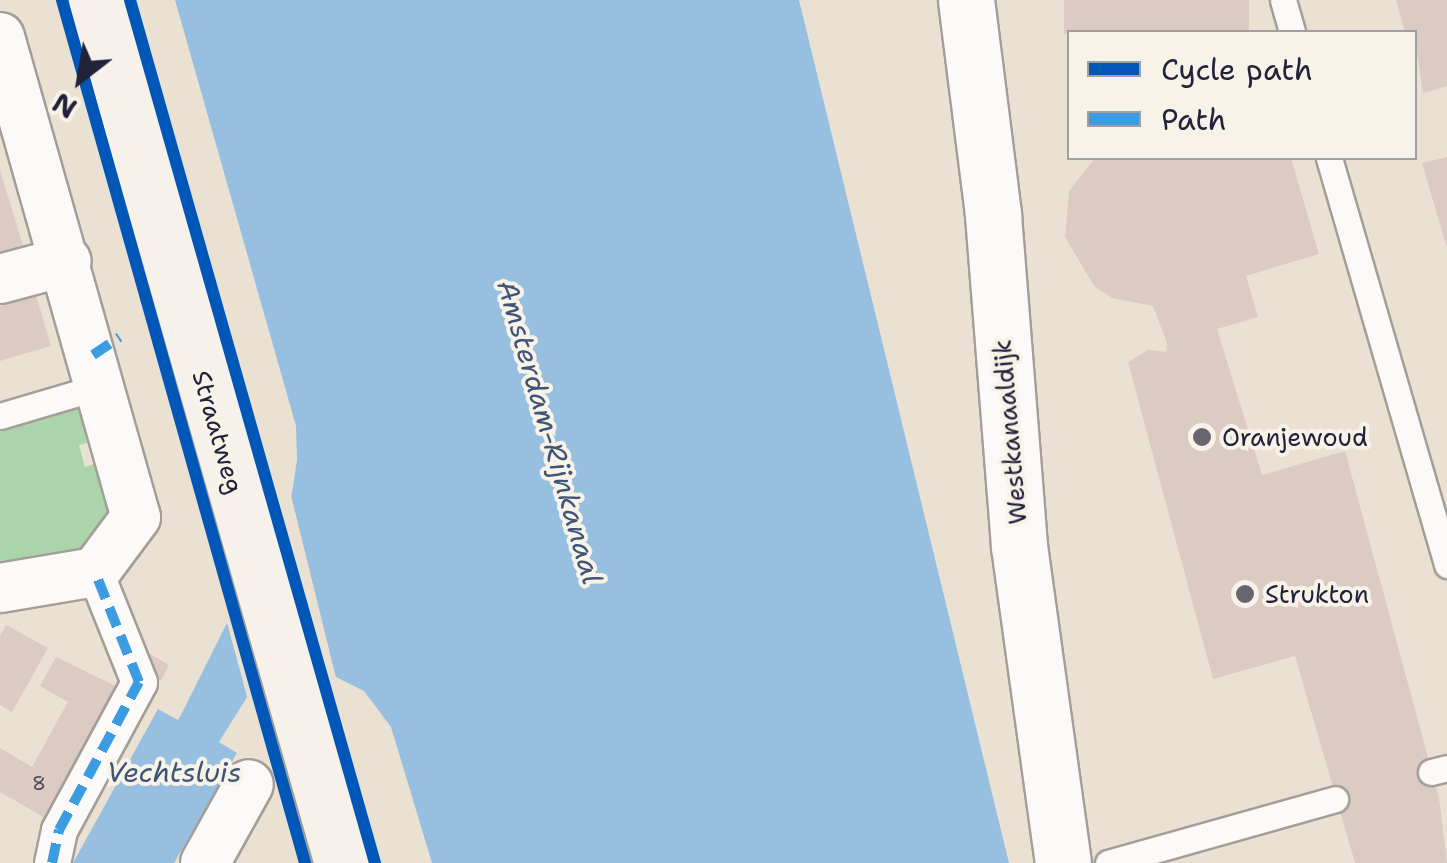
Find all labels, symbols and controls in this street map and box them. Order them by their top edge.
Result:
north arrow [30,30,130,130]
legend [1067,30,1417,160]
text: Cycle path [1161,49,1313,90]
text: N [45,84,84,128]
text: Path [1161,99,1227,140]
water label: Amsterdam-Rijnkanaal [490,276,610,588]
street label: Westkanaaldijk [987,338,1033,526]
street label: Straatweg [186,367,250,497]
place label: Oranjewoud [1222,422,1368,452]
marker: Oranjewoud [1191,426,1213,448]
place label: Strukton [1265,579,1369,609]
marker: Strukton [1234,583,1256,605]
water label: Vechtsluis [106,755,242,789]
house number: 8 [32,771,46,795]

